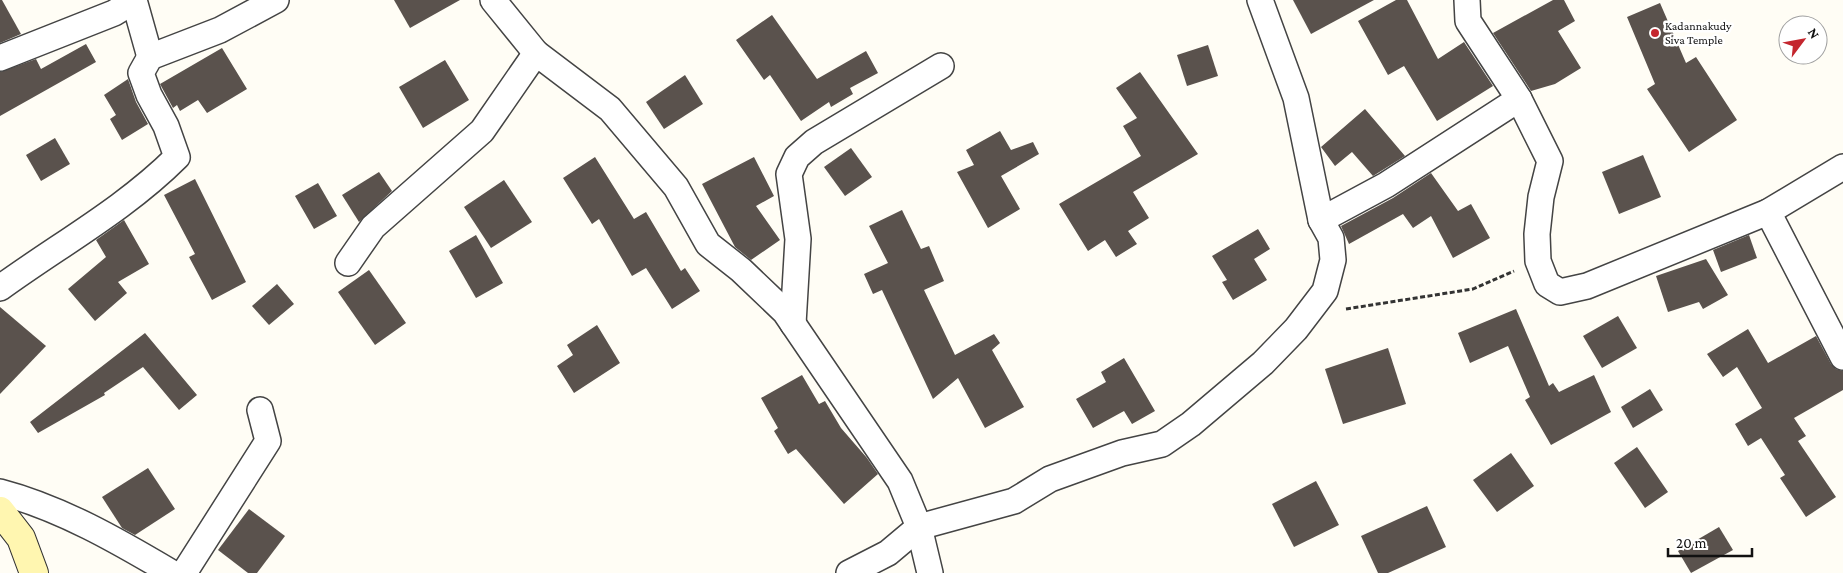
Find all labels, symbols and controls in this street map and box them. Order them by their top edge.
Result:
north arrow [1778,15,1828,65]
place label: Kadannakudy Siva Temple [1665,19,1732,47]
text: N [1805,25,1824,42]
marker: Kadannakudy Siva Temple [1649,27,1661,39]
scale bar [1668,526,1752,558]
text: 20 m [1676,535,1707,551]

